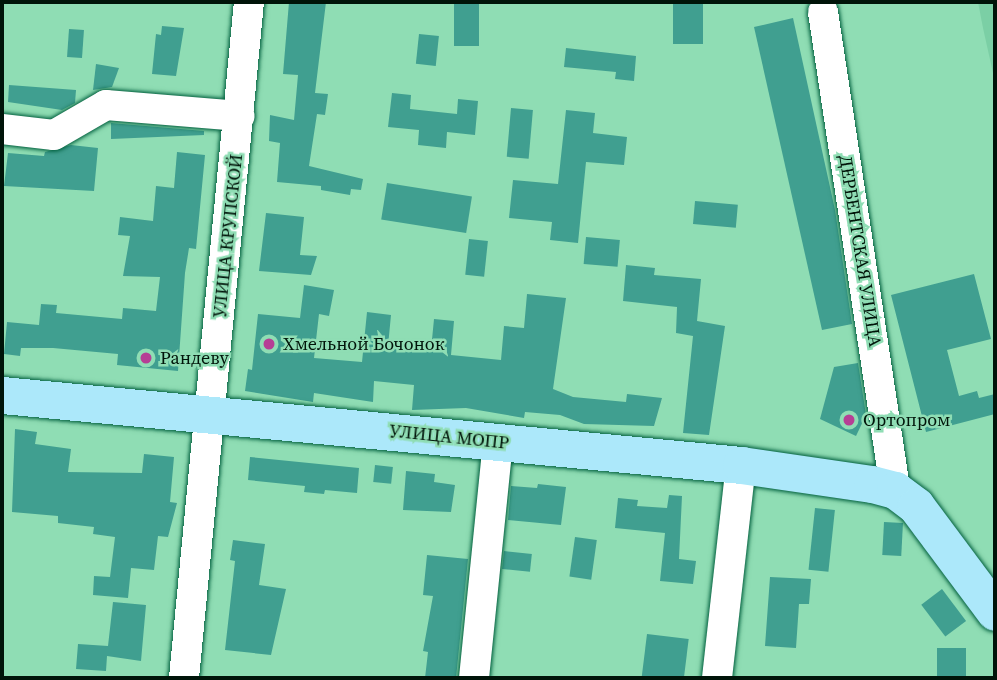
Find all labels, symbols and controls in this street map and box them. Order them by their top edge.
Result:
street label: УЛИЦА КРУПСКОЙ [209,153,247,319]
street label: ДЕРБЕНТСКАЯ УЛИЦА [834,153,886,349]
place label: Хмельной Бочонок [283,333,445,355]
marker: Хмельной Бочонок [261,336,277,352]
place label: Рандеву [160,347,229,369]
marker: Рандеву [138,350,154,366]
place label: Ортопром [863,409,950,431]
marker: Ортопром [841,412,857,428]
street label: УЛИЦА МОПР [388,420,510,454]

